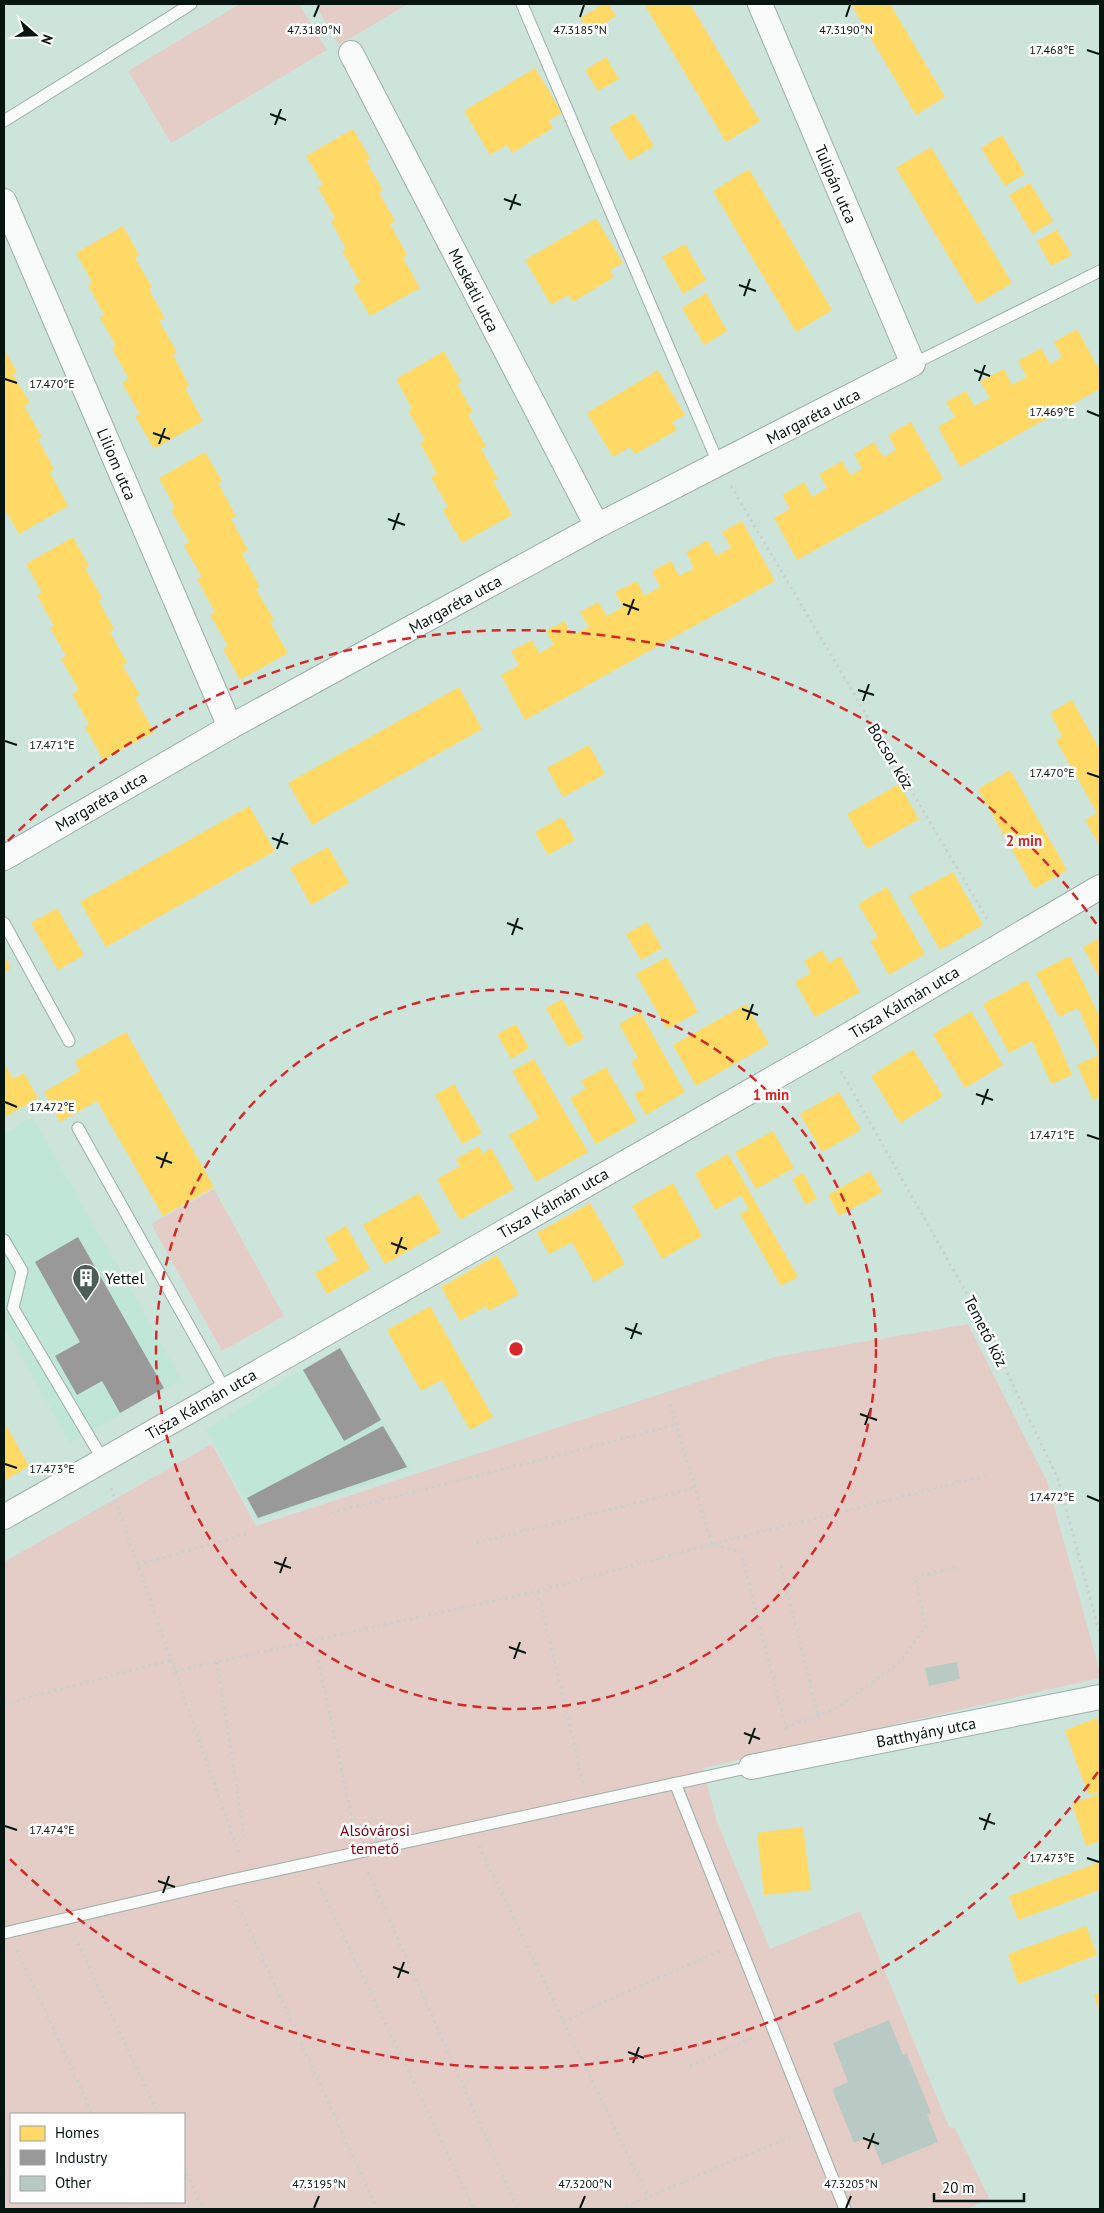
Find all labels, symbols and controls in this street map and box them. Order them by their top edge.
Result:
north arrow [10,10,60,60]
text: 47.3180°N [287,22,341,37]
text: 47.3185°N [553,22,607,37]
text: 47.3190°N [819,22,873,37]
text: N [37,32,57,47]
text: 17.468°E [1029,42,1075,57]
street label: Tulipán utca [810,142,862,226]
street label: Muskátli utca [444,245,504,335]
text: 17.470°E [29,376,75,391]
street label: Margaréta utca [763,384,863,448]
text: 17.469°E [1029,404,1075,419]
street label: Liliom utca [93,425,141,503]
street label: Margaréta utca [405,570,505,638]
street label: Bocsor köz [864,720,918,792]
text: 17.471°E [29,737,75,752]
text: 17.470°E [1029,765,1075,780]
street label: Margaréta utca [51,767,151,835]
text: 2 min [1006,831,1042,850]
street label: Tisza Kálmán utca [845,961,963,1043]
text: 1 min [753,1085,789,1104]
text: 17.472°E [29,1099,75,1114]
text: 17.471°E [1029,1127,1075,1142]
street label: Tisza Kálmán utca [494,1163,612,1243]
building icon: Yettel [71,1263,101,1302]
place label: Yettel [105,1268,144,1288]
street label: Temető köz [960,1292,1012,1370]
centre of rings [507,1340,525,1358]
street label: Tisza Kálmán utca [142,1364,260,1444]
text: 17.473°E [29,1461,75,1476]
text: 17.472°E [1029,1489,1075,1504]
street label: Batthyány utca [874,1713,978,1751]
park label: Alsóvárosi temető [340,1820,410,1858]
text: 17.474°E [29,1822,75,1837]
text: 17.473°E [1029,1850,1075,1865]
legend [10,2113,185,2203]
text: Homes [55,2123,99,2142]
text: Industry [55,2148,107,2167]
scale bar [934,2170,1024,2202]
text: Other [55,2173,91,2192]
text: 47.3195°N [292,2176,346,2191]
text: 47.3200°N [558,2176,612,2191]
text: 47.3205°N [824,2176,878,2191]
text: 20 m [942,2178,975,2197]

